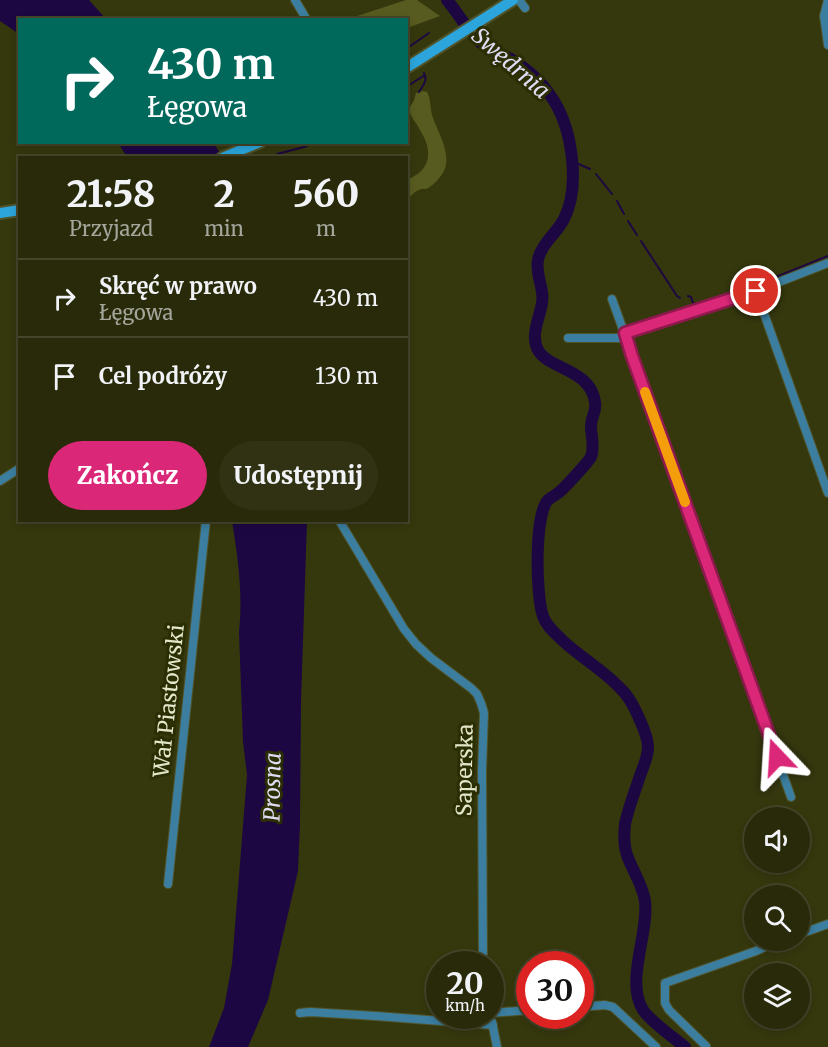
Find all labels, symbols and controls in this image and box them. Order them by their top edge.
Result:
water label: Swędrnia [466,22,556,104]
text: 430 m [147,38,275,90]
icon: right [48,42,126,120]
text: Łęgowa [147,90,247,124]
text: 21:58 [67,172,155,217]
text: 2 [213,172,235,217]
text: 560 [292,172,359,217]
text: Przyjazd [69,216,153,241]
text: min [204,216,244,241]
text: m [316,216,336,241]
pin [730,265,781,316]
text: Skręć w prawo [99,272,257,300]
icon: arrive [739,274,772,307]
icon: right [48,282,81,315]
text: 430 m [313,284,378,312]
text: Łęgowa [99,300,173,325]
icon: arrive [48,360,81,393]
text: Cel podróży [99,362,227,390]
text: 130 m [315,362,378,390]
button: Zakończ [48,441,207,510]
button: Udostępnij [219,441,378,510]
street label: Wał Piastowski [147,623,190,780]
street label: Saperska [450,724,479,816]
position arrow [745,725,809,789]
water label: Prosna [257,752,287,822]
map controls [744,807,810,1029]
button: sound [744,807,810,873]
button: search [744,885,810,951]
speed limit sign: 30 [516,951,594,1029]
button: layers [744,963,810,1029]
text: 20 [446,964,484,1002]
text: km/h [445,996,485,1015]

